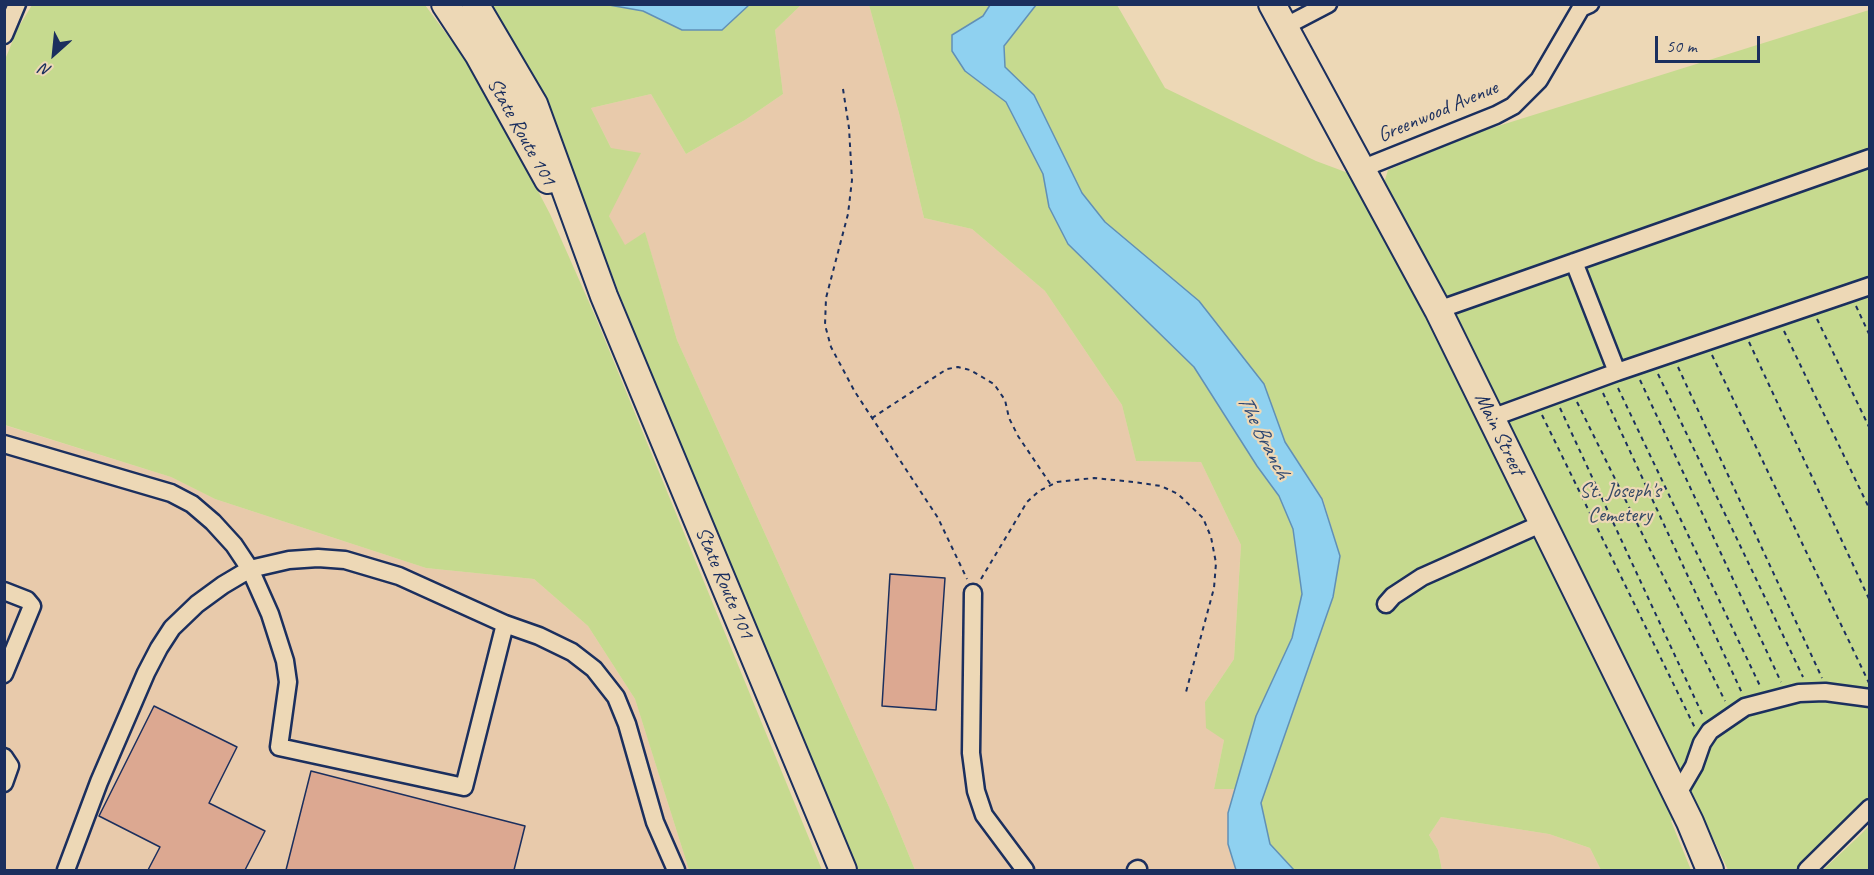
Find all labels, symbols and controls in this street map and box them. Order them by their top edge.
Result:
north arrow [24,24,84,84]
scale bar [1658,24,1763,62]
text: 50 m [1666,35,1697,57]
text: N [37,59,55,81]
street label: State Route 101 [481,74,561,190]
street label: Greenwood Avenue [1374,75,1502,149]
street label: Main Street [1468,389,1530,479]
water label: The Branch [1231,391,1295,483]
park label: St. Joseph's Cemetery [1579,478,1661,528]
street label: State Route 101 [689,523,759,643]

